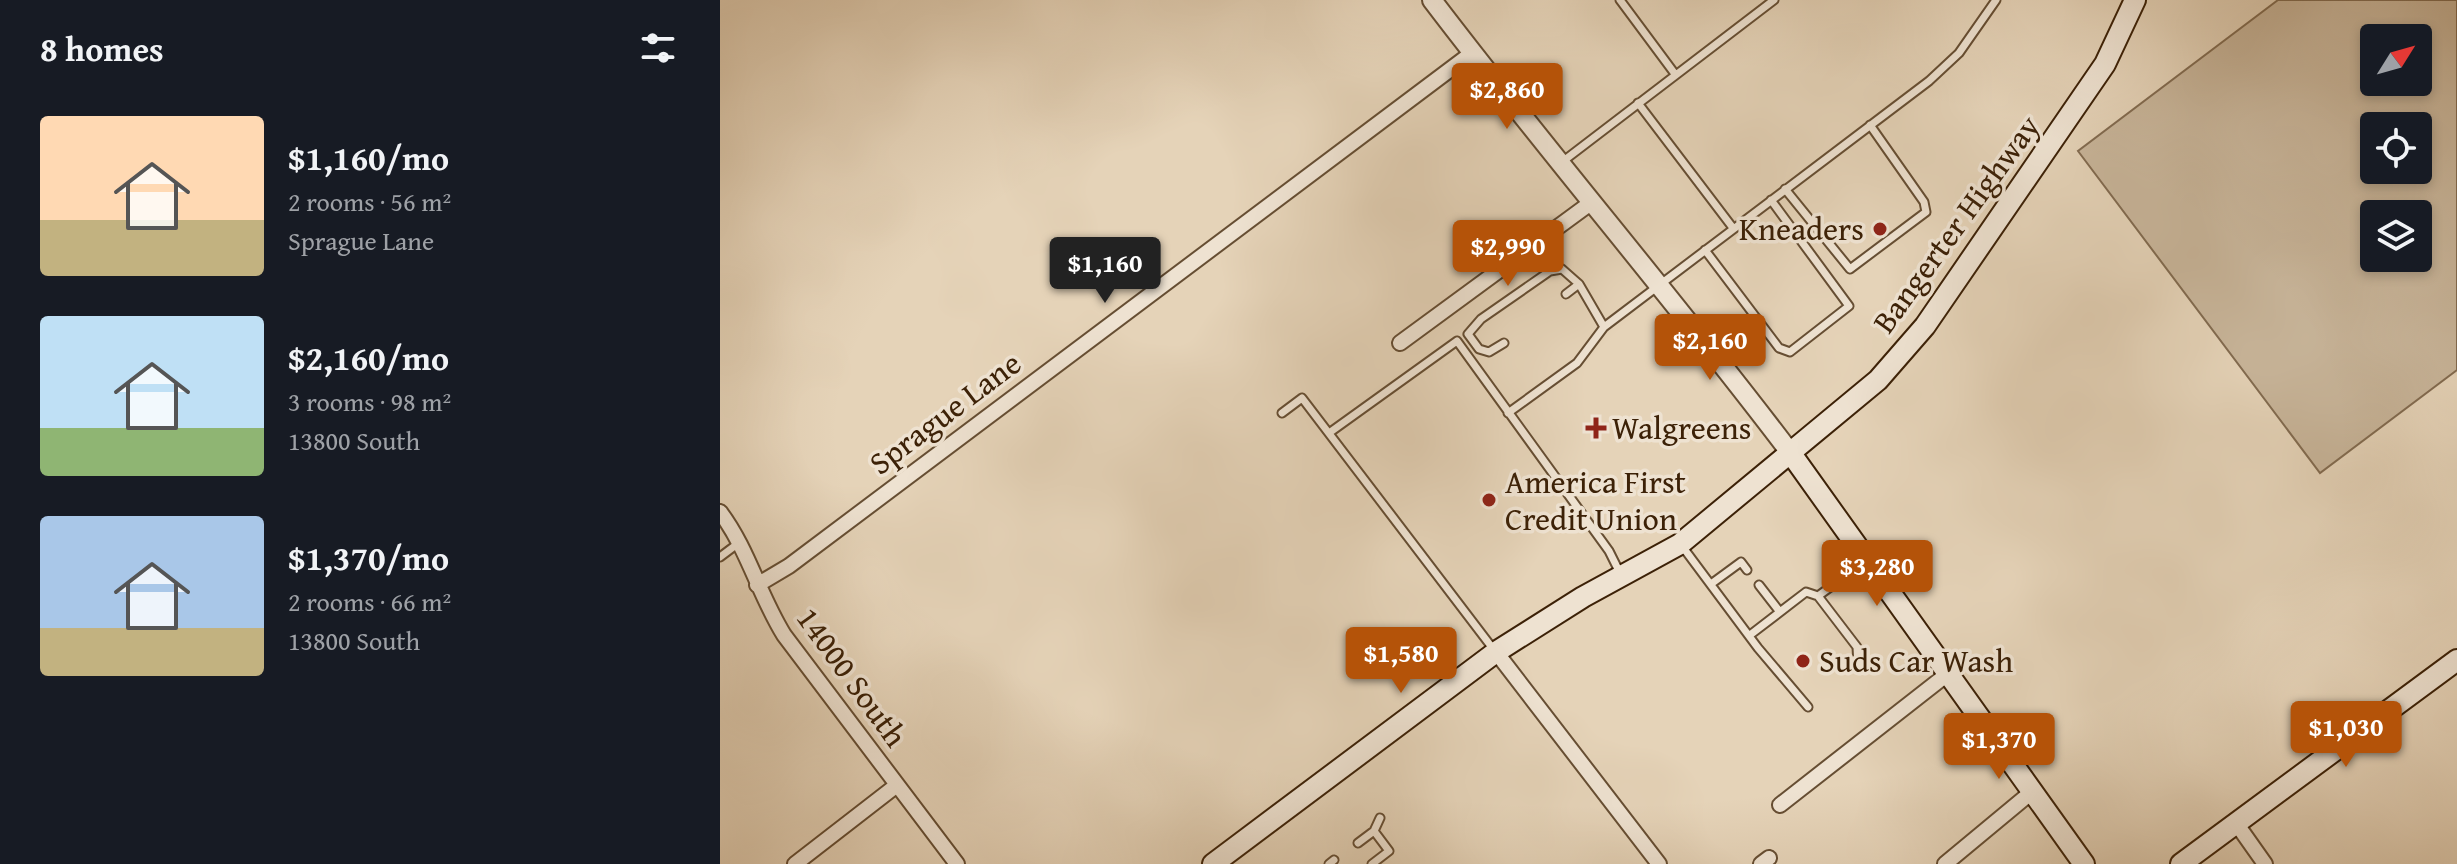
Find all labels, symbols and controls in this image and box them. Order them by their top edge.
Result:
text: 8 homes [40,24,164,73]
north arrow [2360,24,2432,96]
map controls [2360,24,2432,272]
icon: filters [636,26,680,70]
pin: $2,860 [1442,63,1572,131]
text: $2,860 [1470,69,1544,108]
street label: Bangerter Highway [1860,105,2051,342]
button: locate [2360,112,2432,184]
text: $1,160/mo [288,133,449,182]
icon: home [104,148,200,244]
text: 2 rooms · 56 m² [288,182,451,221]
button: layers [2360,200,2432,272]
place label: Kneaders [1739,205,1864,252]
pin: $2,990 [1443,220,1573,288]
marker: Kneaders [1871,220,1889,238]
text: Sprague Lane [288,221,434,260]
text: $2,990 [1471,226,1545,265]
pin: $1,160 [1040,237,1170,305]
text: $1,160 [1068,243,1142,282]
pin: $2,160 [1645,314,1775,382]
text: $2,160 [1673,320,1747,359]
text: $2,160/mo [288,333,449,382]
street label: Sprague Lane [859,340,1031,485]
icon: home [104,348,200,444]
text: 3 rooms · 98 m² [288,382,451,421]
place label: Walgreens [1612,404,1751,451]
marker: Walgreens [1587,419,1605,437]
text: 13800 South [288,421,420,460]
place label: America First Credit Union [1505,458,1686,542]
marker: America First Credit Union [1480,491,1498,509]
text: $1,370/mo [288,533,449,582]
pin: $3,280 [1812,540,1942,608]
text: $3,280 [1840,546,1914,585]
icon: home [104,548,200,644]
text: 2 rooms · 66 m² [288,582,451,621]
street label: 14000 South [786,597,919,756]
text: 13800 South [288,621,420,660]
pin: $1,580 [1336,627,1466,695]
text: $1,580 [1364,633,1438,672]
place label: Suds Car Wash [1819,637,2013,684]
marker: Suds Car Wash [1794,652,1812,670]
pin: $1,030 [2281,701,2411,769]
text: $1,030 [2309,707,2383,746]
pin: $1,370 [1934,713,2064,781]
text: $1,370 [1962,719,2036,758]

